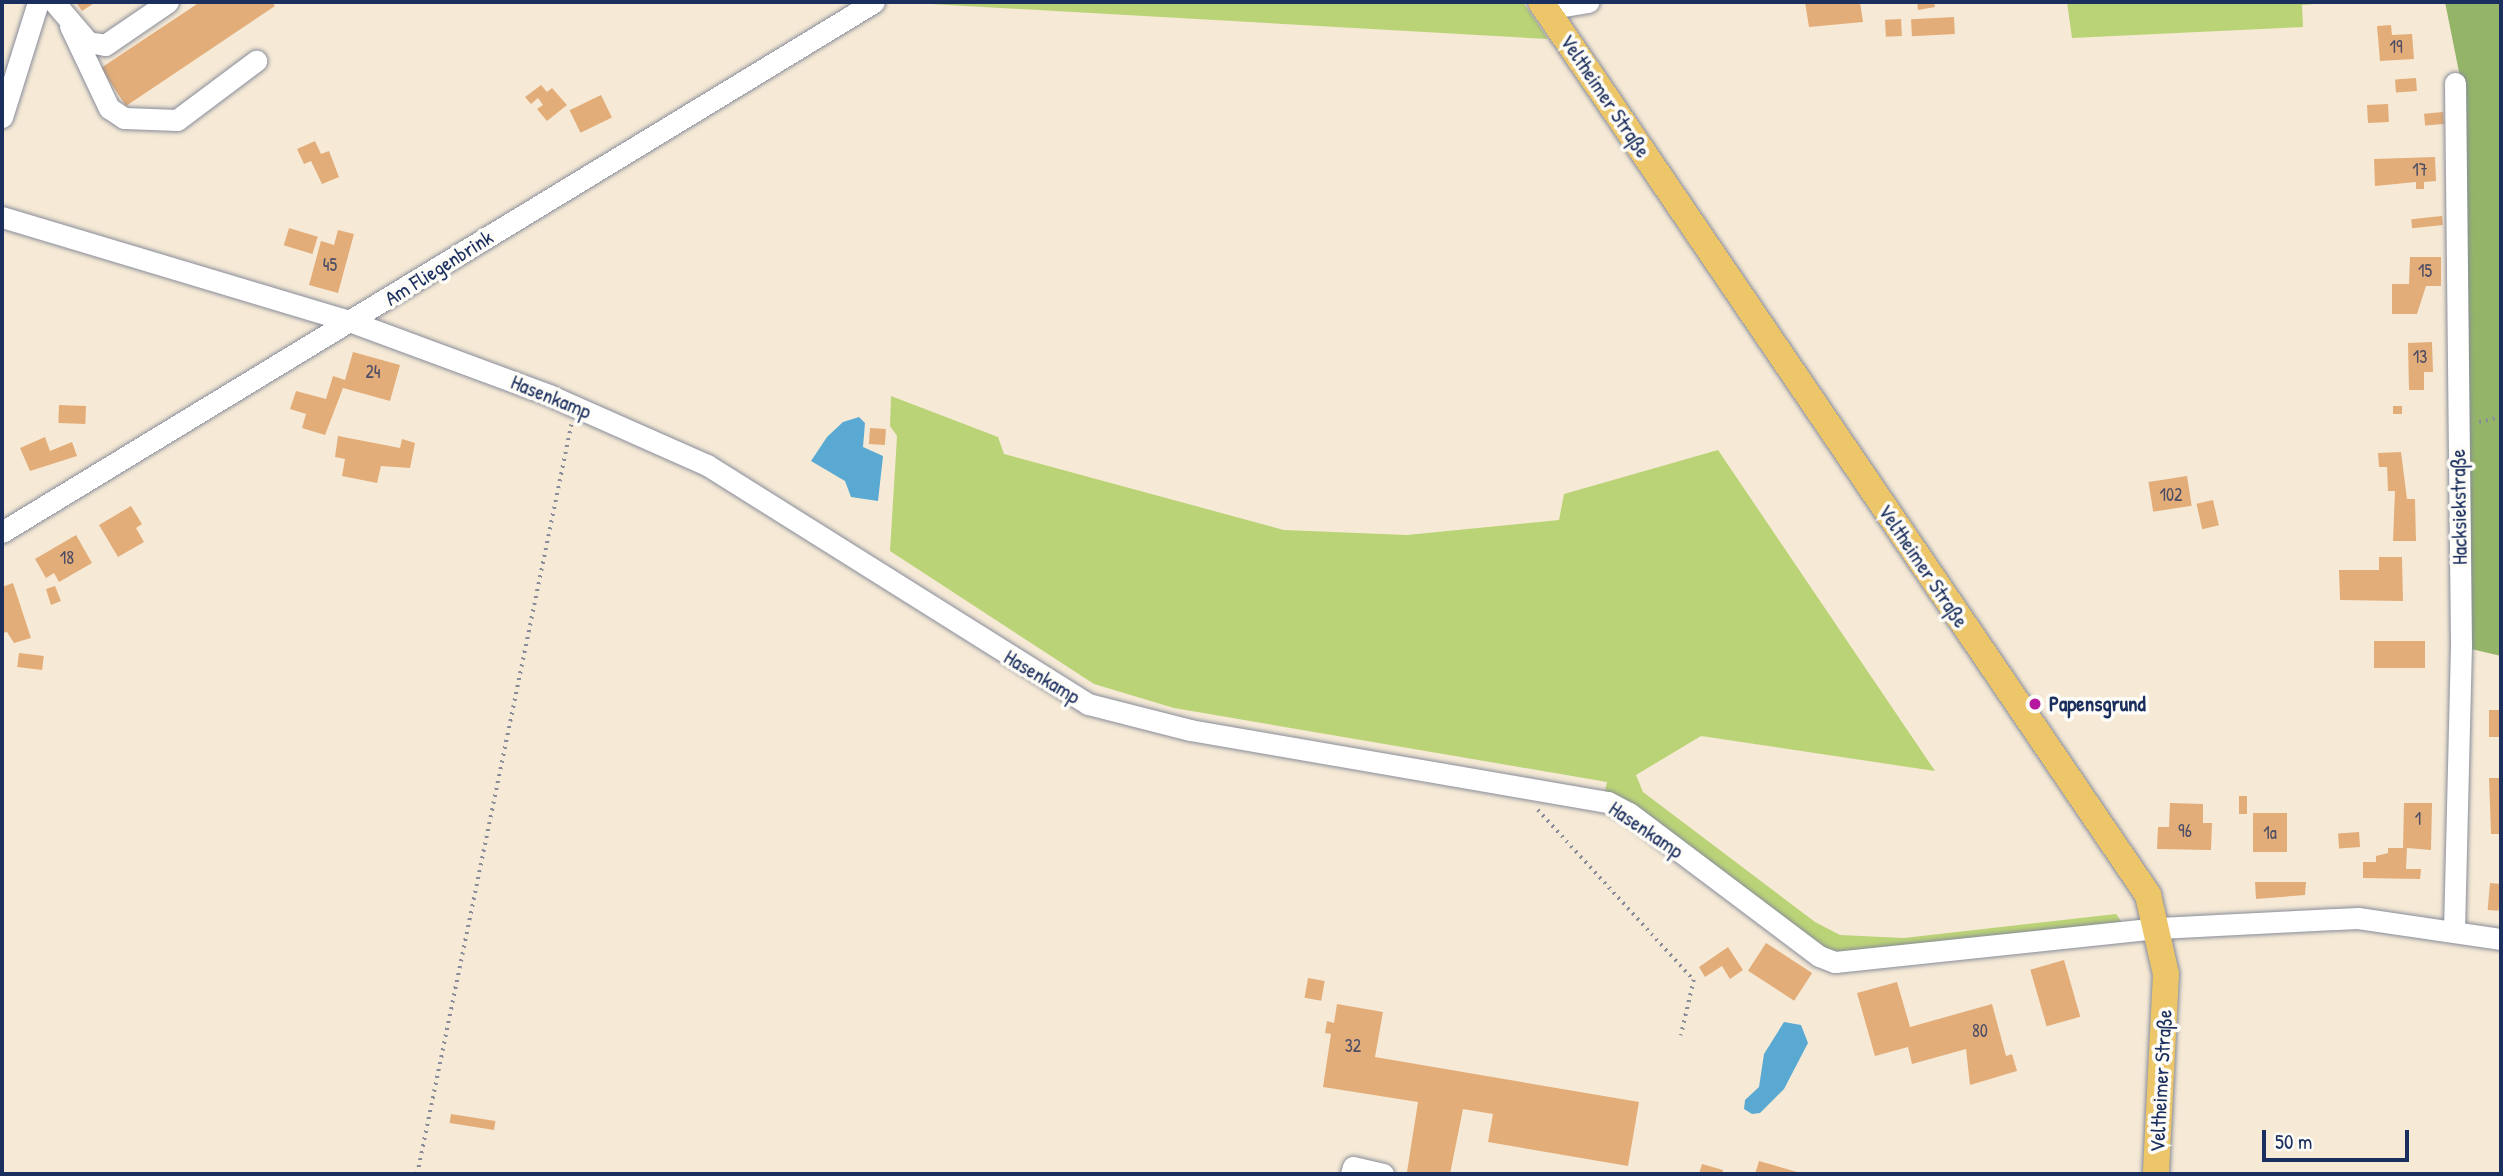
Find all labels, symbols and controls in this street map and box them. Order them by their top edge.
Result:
street label: Veltheimer Straße [1555,30,1655,162]
house number: 19 [2389,36,2403,58]
house number: 17 [2412,159,2428,181]
street label: Am Fliegenbrink [380,225,498,311]
house number: 45 [323,254,337,276]
house number: 15 [2418,260,2432,282]
house number: 13 [2413,346,2427,368]
house number: 24 [365,361,381,383]
street label: Hasenkamp [507,370,595,424]
street label: Hacksiekstraße [2445,449,2473,565]
house number: 102 [2159,484,2183,506]
street label: Veltheimer Straße [1873,500,1973,632]
house number: 18 [60,547,74,569]
street label: Hasenkamp [999,645,1085,709]
place label: Papensgrund [2049,691,2146,717]
marker: Papensgrund [2027,696,2043,712]
street label: Hasenkamp [1604,796,1688,864]
house number: 1 [2415,808,2421,830]
house number: 96 [2178,820,2192,842]
house number: 1a [2263,822,2277,844]
street label: Veltheimer Straße [2145,1009,2177,1153]
house number: 80 [1972,1020,1988,1042]
house number: 32 [1345,1035,1361,1057]
scale bar [2265,1116,2412,1160]
text: 50 m [2275,1127,2312,1156]

